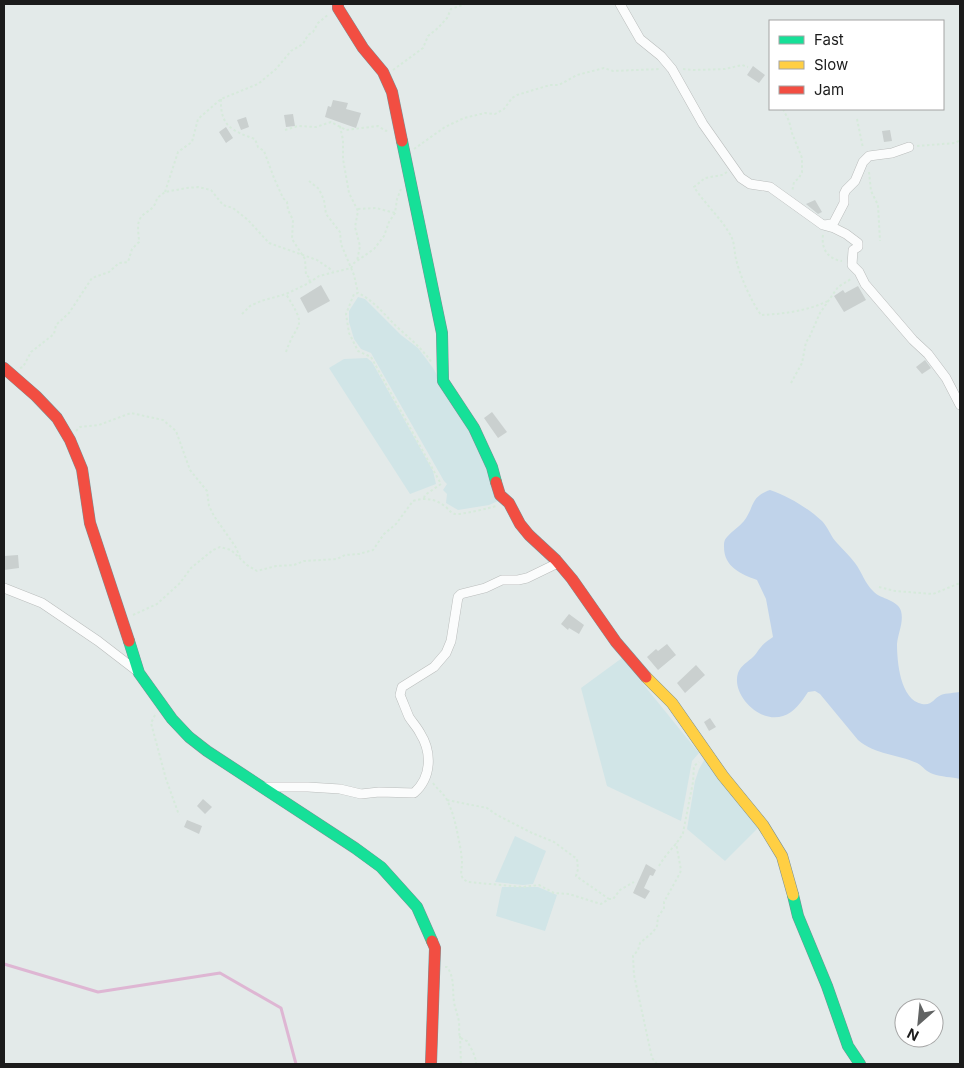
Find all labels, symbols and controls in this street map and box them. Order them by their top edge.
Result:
legend [769,20,944,110]
text: Fast [814,30,844,49]
text: Slow [814,55,848,74]
text: Jam [814,80,844,99]
north arrow [894,998,944,1048]
text: N [904,1025,921,1045]

